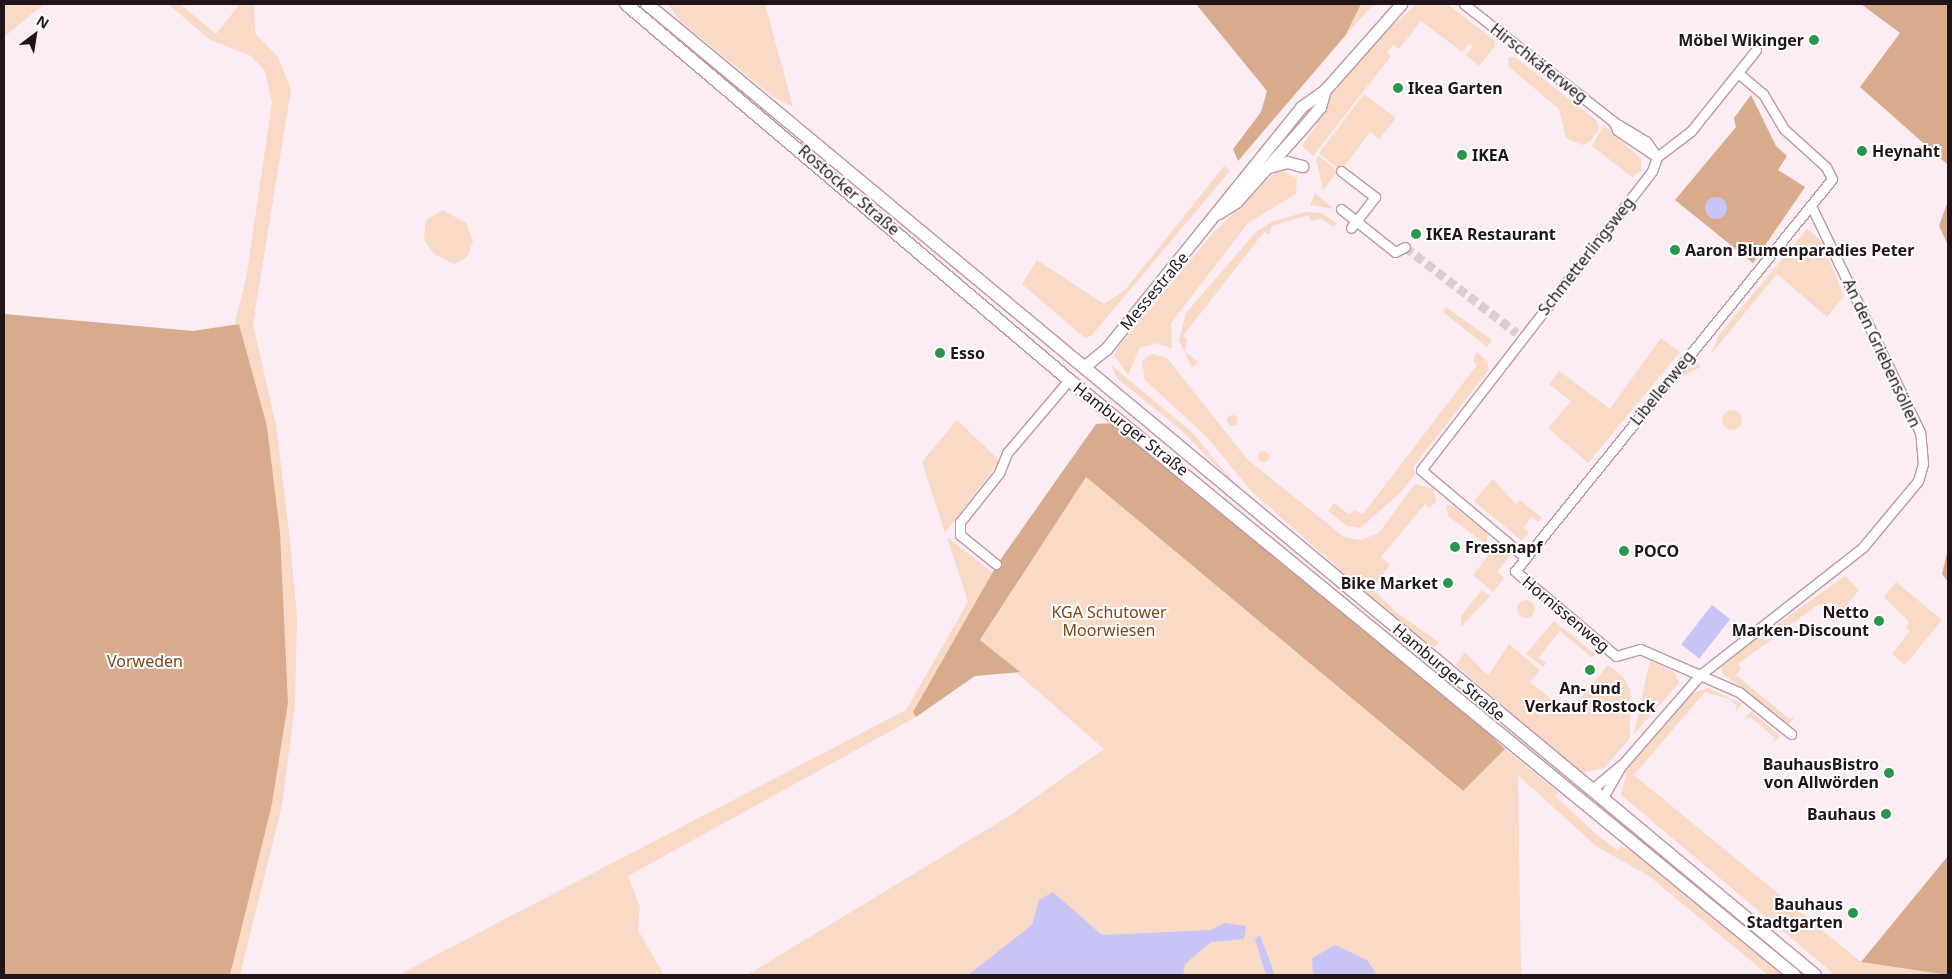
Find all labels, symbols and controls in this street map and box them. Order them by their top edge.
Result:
north arrow [10,10,60,60]
text: N [33,11,53,33]
street label: Hirschkäferweg [1487,19,1591,107]
place label: Möbel Wikinger [1678,30,1804,50]
marker: Möbel Wikinger [1808,34,1820,46]
place label: Ikea Garten [1408,78,1503,98]
marker: Ikea Garten [1392,82,1404,94]
street label: Rostocker Straße [795,141,903,239]
place label: Heynaht [1872,141,1940,161]
place label: IKEA [1472,145,1509,165]
marker: Heynaht [1856,145,1868,157]
marker: IKEA [1456,149,1468,161]
street label: Schmetterlingsweg [1534,193,1638,319]
place label: IKEA Restaurant [1426,224,1556,244]
marker: IKEA Restaurant [1410,228,1422,240]
place label: Aaron Blumenparadies Peter [1685,240,1914,260]
marker: Aaron Blumenparadies Peter [1669,244,1681,256]
street label: Messestraße [1116,248,1192,334]
street label: An den Griebensöllen [1839,276,1925,430]
place label: Esso [950,343,985,363]
marker: Esso [934,347,946,359]
street label: Libellenweg [1626,347,1698,429]
street label: Hamburger Straße [1070,378,1192,480]
place label: Fressnapf [1465,537,1543,557]
marker: Fressnapf [1449,541,1461,553]
place label: POCO [1634,541,1679,561]
marker: POCO [1618,545,1630,557]
street label: Hornissenweg [1519,572,1613,656]
place label: Bike Market [1341,573,1438,593]
marker: Bike Market [1442,577,1454,589]
park label: KGA Schutower Moorwiesen [1051,602,1167,640]
place label: Netto Marken-Discount [1732,602,1869,640]
marker: Netto Marken-Discount [1873,615,1885,627]
street label: Hamburger Straße [1389,619,1509,725]
park label: Vorweden [107,651,183,671]
marker: An- und Verkauf Rostock [1584,664,1596,676]
place label: An- und Verkauf Rostock [1525,678,1655,716]
place label: BauhausBistro von Allwörden [1763,754,1879,792]
marker: BauhausBistro von Allwörden [1883,767,1895,779]
place label: Bauhaus [1807,804,1876,824]
marker: Bauhaus [1880,808,1892,820]
place label: Bauhaus Stadtgarten [1747,894,1843,932]
marker: Bauhaus Stadtgarten [1847,907,1859,919]

